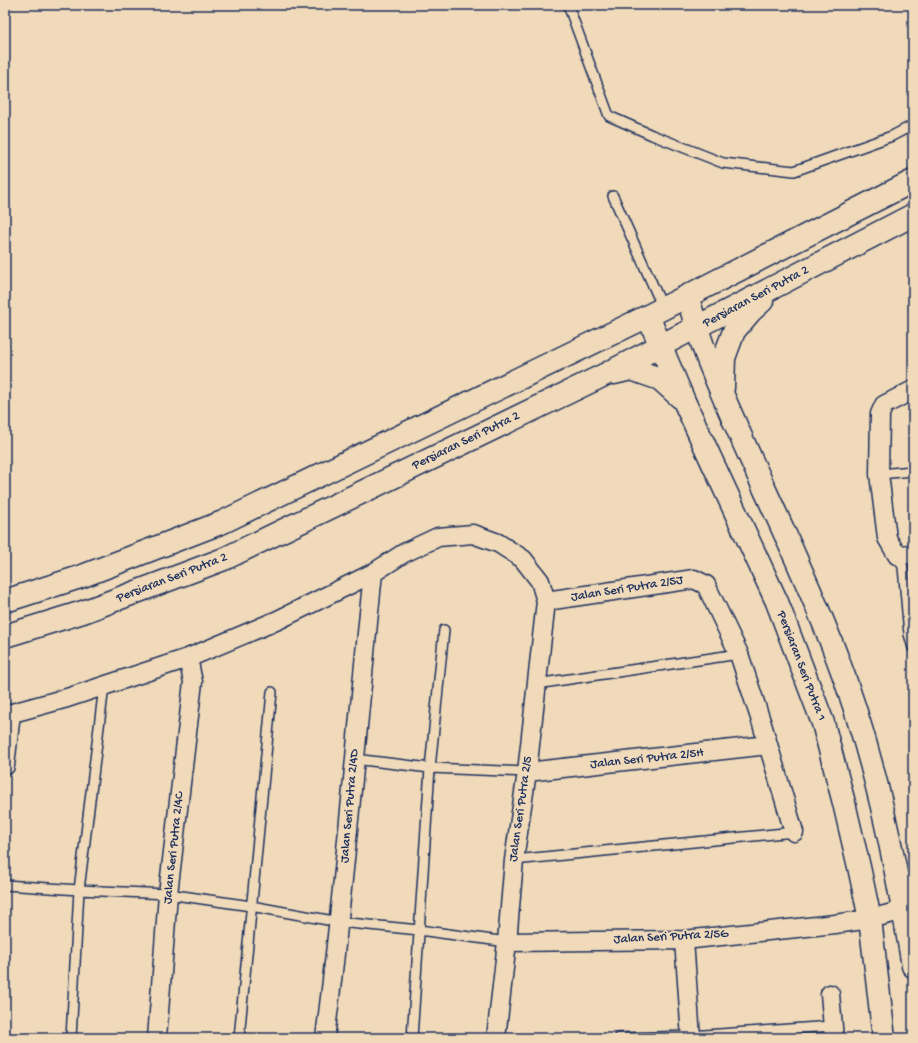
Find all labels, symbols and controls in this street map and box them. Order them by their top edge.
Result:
street label: Persiaran Seri Putra 2 [700,263,812,332]
street label: Persiaran Seri Putra 2 [409,408,523,474]
street label: Persiaran Seri Putra 2 [114,550,230,606]
street label: Jalan Seri Putra 2/5J [570,573,685,605]
street label: Persiaran Seri Putra 1 [773,608,829,723]
street label: Jalan Seri Putra 2/5H [590,746,705,772]
street label: Jalan Seri Putra 2/4D [338,748,362,864]
street label: Jalan Seri Putra 2/5 [506,755,536,863]
street label: Jalan Seri Putra 2/4C [161,790,187,905]
street label: Jalan Seri Putra 2/5G [613,926,729,947]

